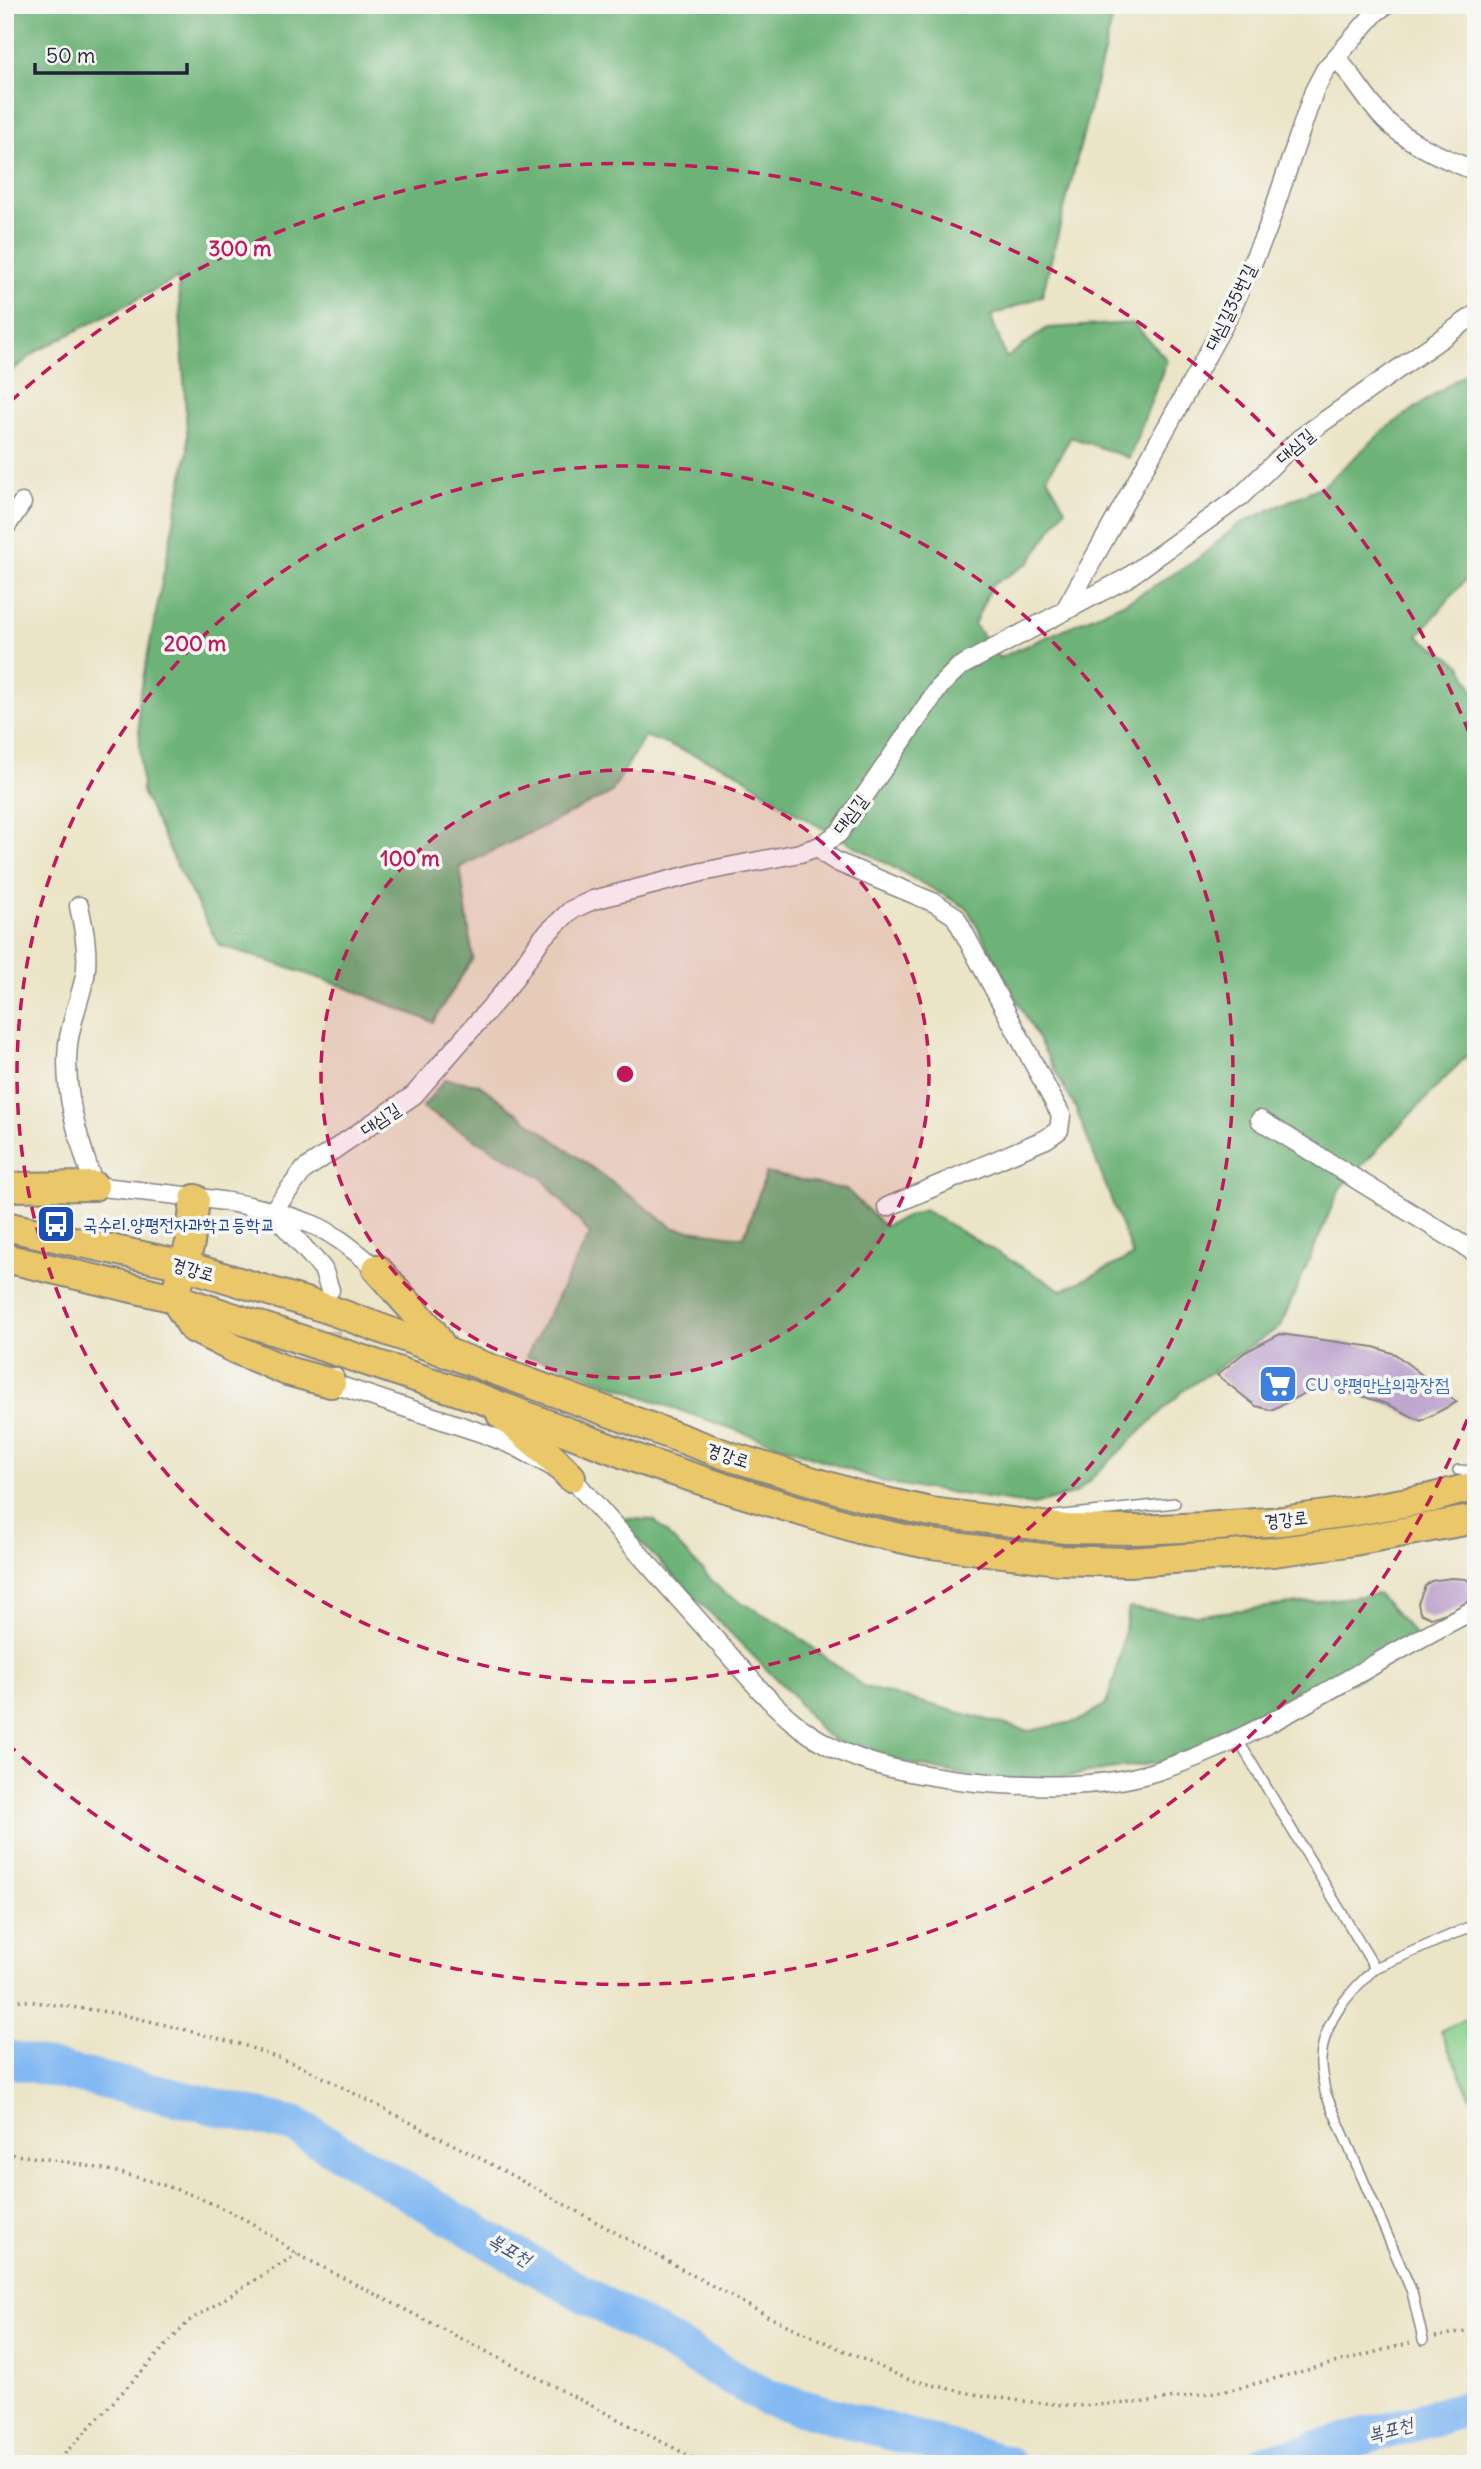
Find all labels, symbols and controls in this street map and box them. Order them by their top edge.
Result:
scale bar [35,32,187,76]
text: 50 m [46,42,95,69]
text: 300 m [209,235,272,262]
street label: 대심길35번길 [1199,260,1261,354]
street label: 대심길 [1271,423,1319,469]
text: 200 m [164,630,227,657]
street label: 대심길 [828,789,873,838]
text: 100 m [380,845,440,872]
centre of rings [613,1062,637,1086]
street label: 대심길 [356,1097,405,1141]
bus stop icon: 국수리.양평전자과학고등학교 [35,1203,77,1245]
place label: 국수리.양평전자과학고등학교 [83,1213,275,1236]
street label: 경강로 [169,1252,217,1286]
supermarket icon: CU 양평만남의광장점 [1257,1363,1299,1405]
place label: CU 양평만남의광장점 [1305,1373,1450,1396]
street label: 경강로 [704,1437,752,1473]
street label: 경강로 [1263,1505,1309,1533]
water label: 복포천 [484,2227,537,2272]
water label: 복포천 [1365,2411,1417,2447]

